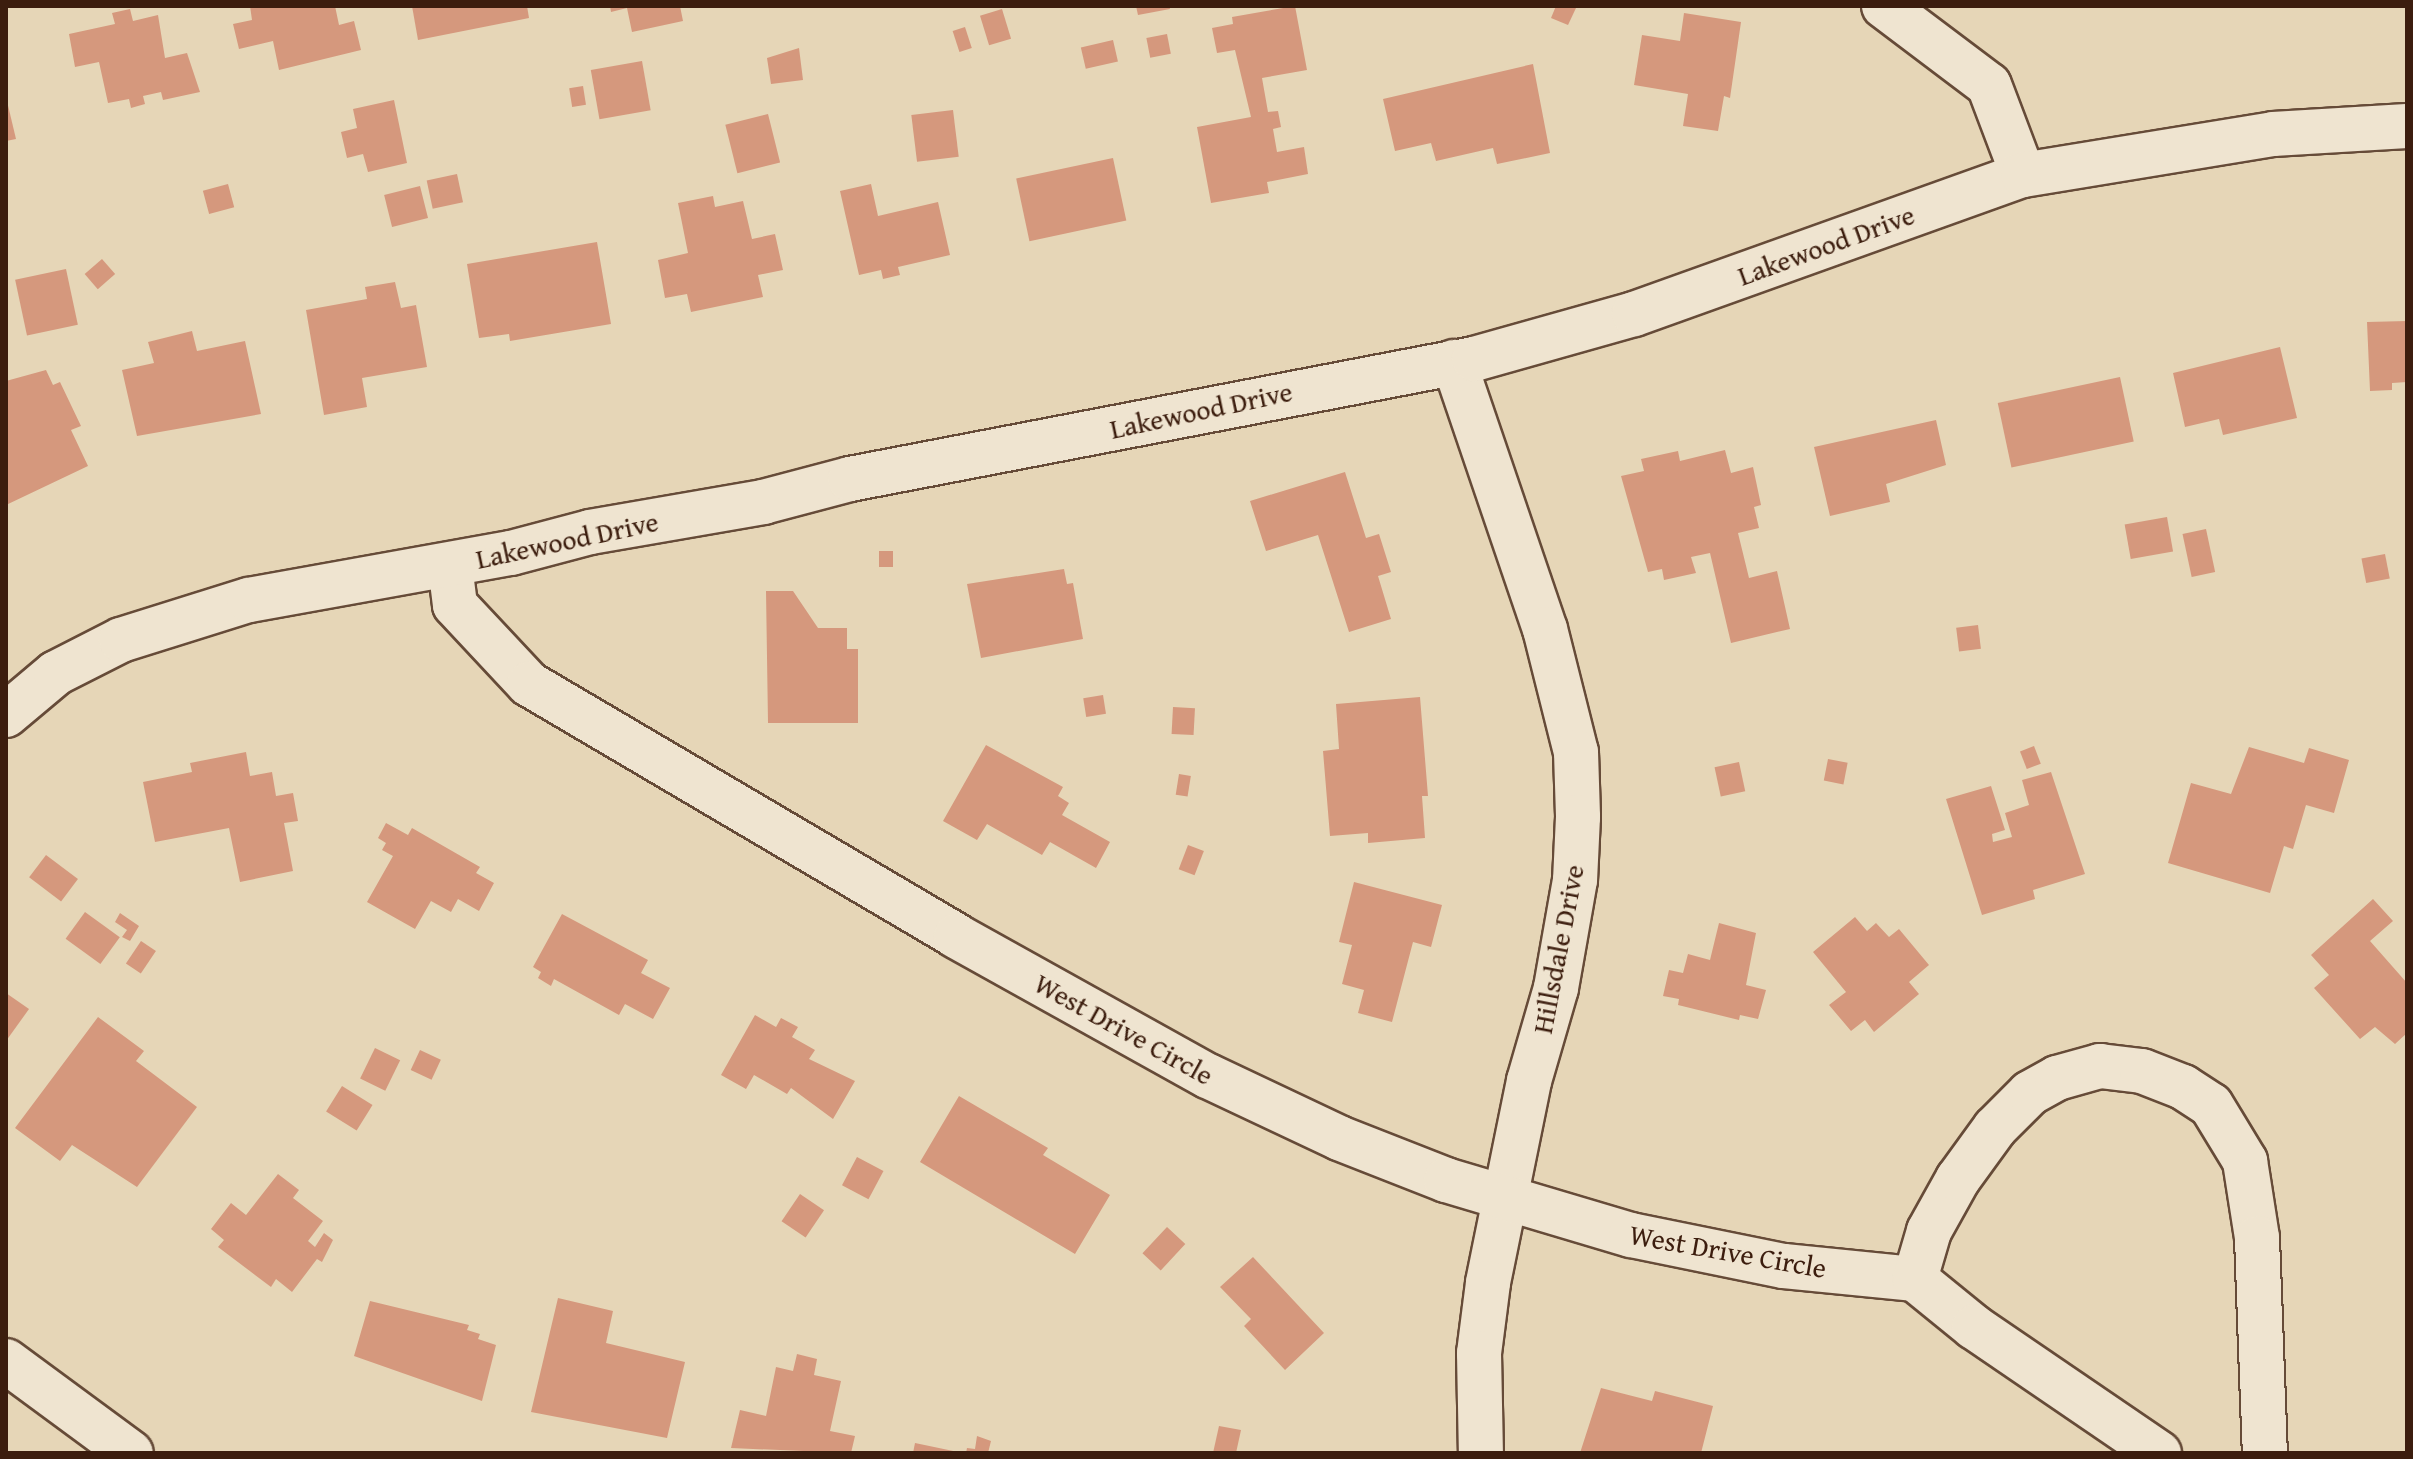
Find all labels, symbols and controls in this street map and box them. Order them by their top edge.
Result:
street label: Lakewood Drive [1733,197,1919,293]
street label: Lakewood Drive [1107,374,1295,446]
street label: Lakewood Drive [473,504,661,576]
street label: Hillsdale Drive [1525,862,1591,1036]
street label: West Drive Circle [1029,966,1219,1092]
street label: West Drive Circle [1627,1217,1829,1285]

